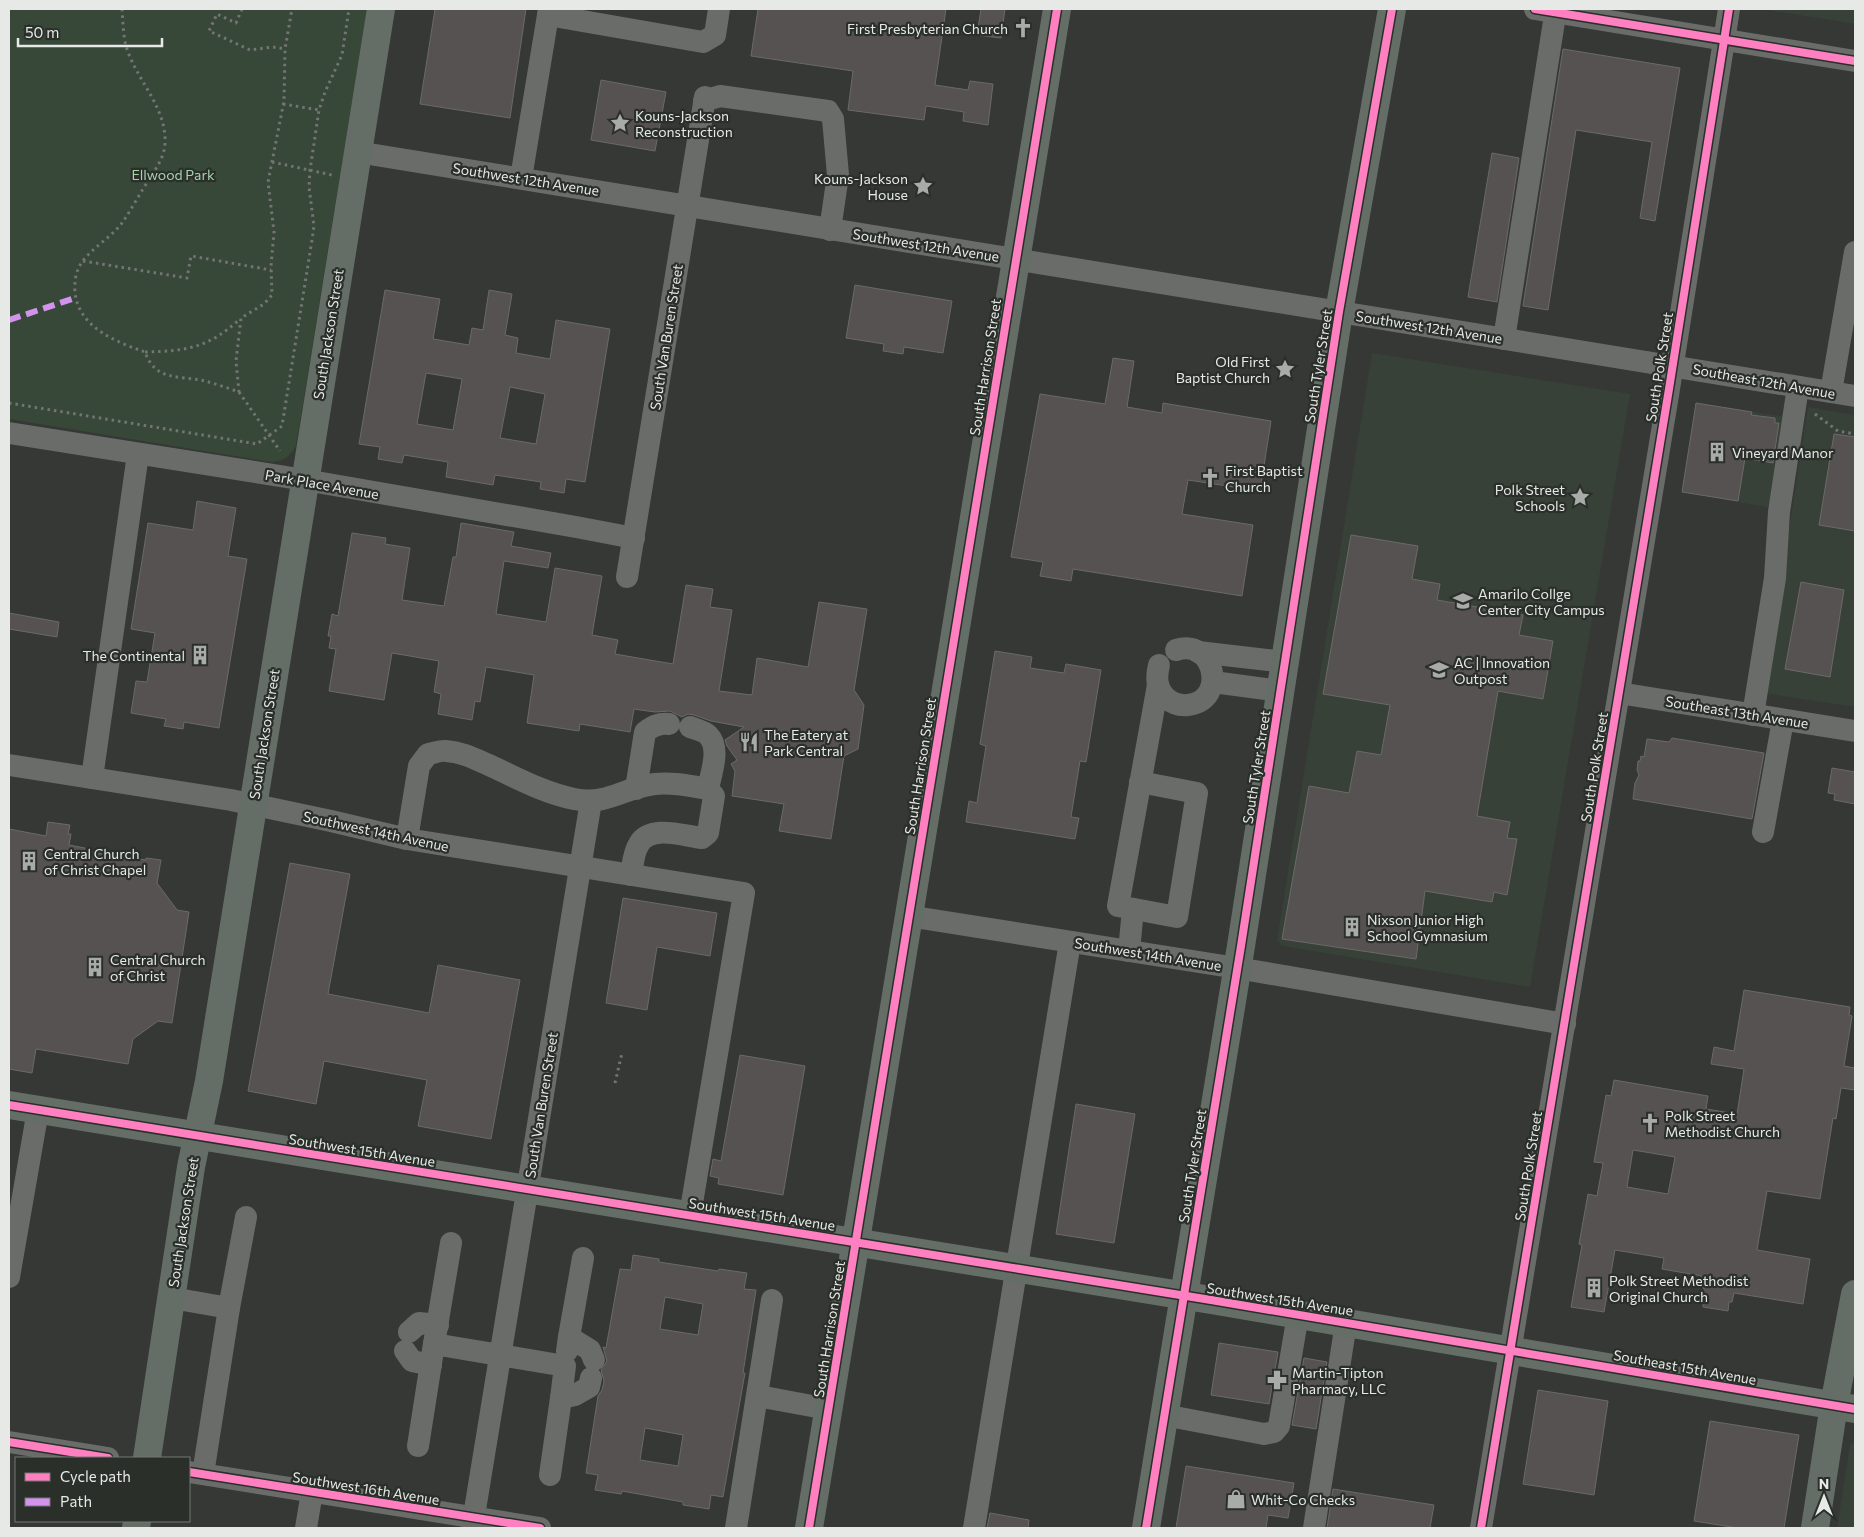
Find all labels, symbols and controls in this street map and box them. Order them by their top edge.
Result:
scale bar [18,15,161,47]
church icon: First Presbyterian Church [1012,17,1034,39]
place label: First Presbyterian Church [847,20,1008,37]
text: 50 m [25,23,59,41]
place label: Kouns-Jackson Reconstruction [635,107,733,140]
place icon: Kouns-Jackson Reconstruction [609,112,631,134]
street label: Southwest 12th Avenue [452,159,600,199]
park label: Ellwood Park [131,166,215,183]
place label: Kouns-Jackson House [814,170,908,203]
place icon: Kouns-Jackson House [912,175,934,197]
street label: Southwest 12th Avenue [852,225,1000,265]
street label: South Van Buren Street [646,263,686,411]
street label: South Jackson Street [309,267,347,400]
street label: South Harrison Street [966,297,1004,437]
street label: Southwest 12th Avenue [1355,307,1503,347]
street label: South Tyler Street [1301,308,1335,424]
street label: South Polk Street [1642,311,1676,423]
place label: Old First Baptist Church [1176,353,1270,386]
place icon: Old First Baptist Church [1274,358,1296,380]
street label: Southeast 12th Avenue [1691,360,1837,402]
building icon: Vineyard Manor [1706,441,1728,463]
place label: Vineyard Manor [1732,444,1834,461]
place label: First Baptist Church [1225,462,1303,495]
street label: Park Place Avenue [264,466,380,502]
church icon: First Baptist Church [1199,467,1221,489]
place label: Polk Street Schools [1495,481,1565,514]
place icon: Polk Street Schools [1569,486,1591,508]
place label: Amarilo Collge Center City Campus [1478,585,1605,618]
school or university icon: Amarilo Collge Center City Campus [1452,590,1474,612]
building icon: The Continental [189,644,211,666]
place label: The Continental [83,647,185,664]
place label: AC | Innovation Outpost [1454,654,1550,687]
school or university icon: AC | Innovation Outpost [1428,659,1450,681]
street label: South Jackson Street [245,667,283,800]
street label: Southeast 13th Avenue [1664,692,1810,732]
street label: South Harrison Street [901,696,939,836]
street label: South Tyler Street [1239,709,1273,825]
street label: South Polk Street [1577,711,1611,823]
place label: The Eatery at Park Central [764,726,849,759]
restaurant icon: The Eatery at Park Central [738,731,760,753]
street label: Southwest 14th Avenue [302,807,450,855]
place label: Central Church of Christ Chapel [44,845,146,878]
building icon: Central Church of Christ Chapel [18,850,40,872]
place label: Nixson Junior High School Gymnasium [1367,911,1488,944]
building icon: Nixson Junior High School Gymnasium [1341,916,1363,938]
street label: Southwest 14th Avenue [1073,934,1223,974]
place label: Central Church of Christ [110,951,205,984]
building icon: Central Church of Christ [84,956,106,978]
street label: South Van Buren Street [521,1031,561,1179]
place label: Polk Street Methodist Church [1665,1107,1780,1140]
street label: South Tyler Street [1175,1108,1209,1224]
street label: South Polk Street [1511,1110,1545,1222]
church icon: Polk Street Methodist Church [1639,1112,1661,1134]
street label: Southwest 15th Avenue [287,1130,437,1170]
street label: South Jackson Street [164,1155,202,1288]
street label: Southwest 15th Avenue [687,1194,837,1234]
street label: South Harrison Street [810,1259,848,1399]
place label: Polk Street Methodist Original Church [1609,1272,1749,1305]
building icon: Polk Street Methodist Original Church [1583,1277,1605,1299]
street label: Southwest 15th Avenue [1205,1279,1355,1319]
street label: Southeast 15th Avenue [1612,1346,1758,1388]
place label: Martin-Tipton Pharmacy, LLC [1292,1364,1386,1397]
pharmacy icon: Martin-Tipton Pharmacy, LLC [1266,1369,1288,1391]
legend [15,1457,190,1522]
text: Cycle path [60,1467,131,1485]
street label: Southwest 16th Avenue [291,1468,441,1508]
north arrow [1799,1472,1849,1522]
text: N [1819,1475,1829,1492]
shop icon: Whit-Co Checks [1225,1488,1247,1510]
place label: Whit-Co Checks [1251,1491,1355,1508]
text: Path [60,1492,92,1510]

